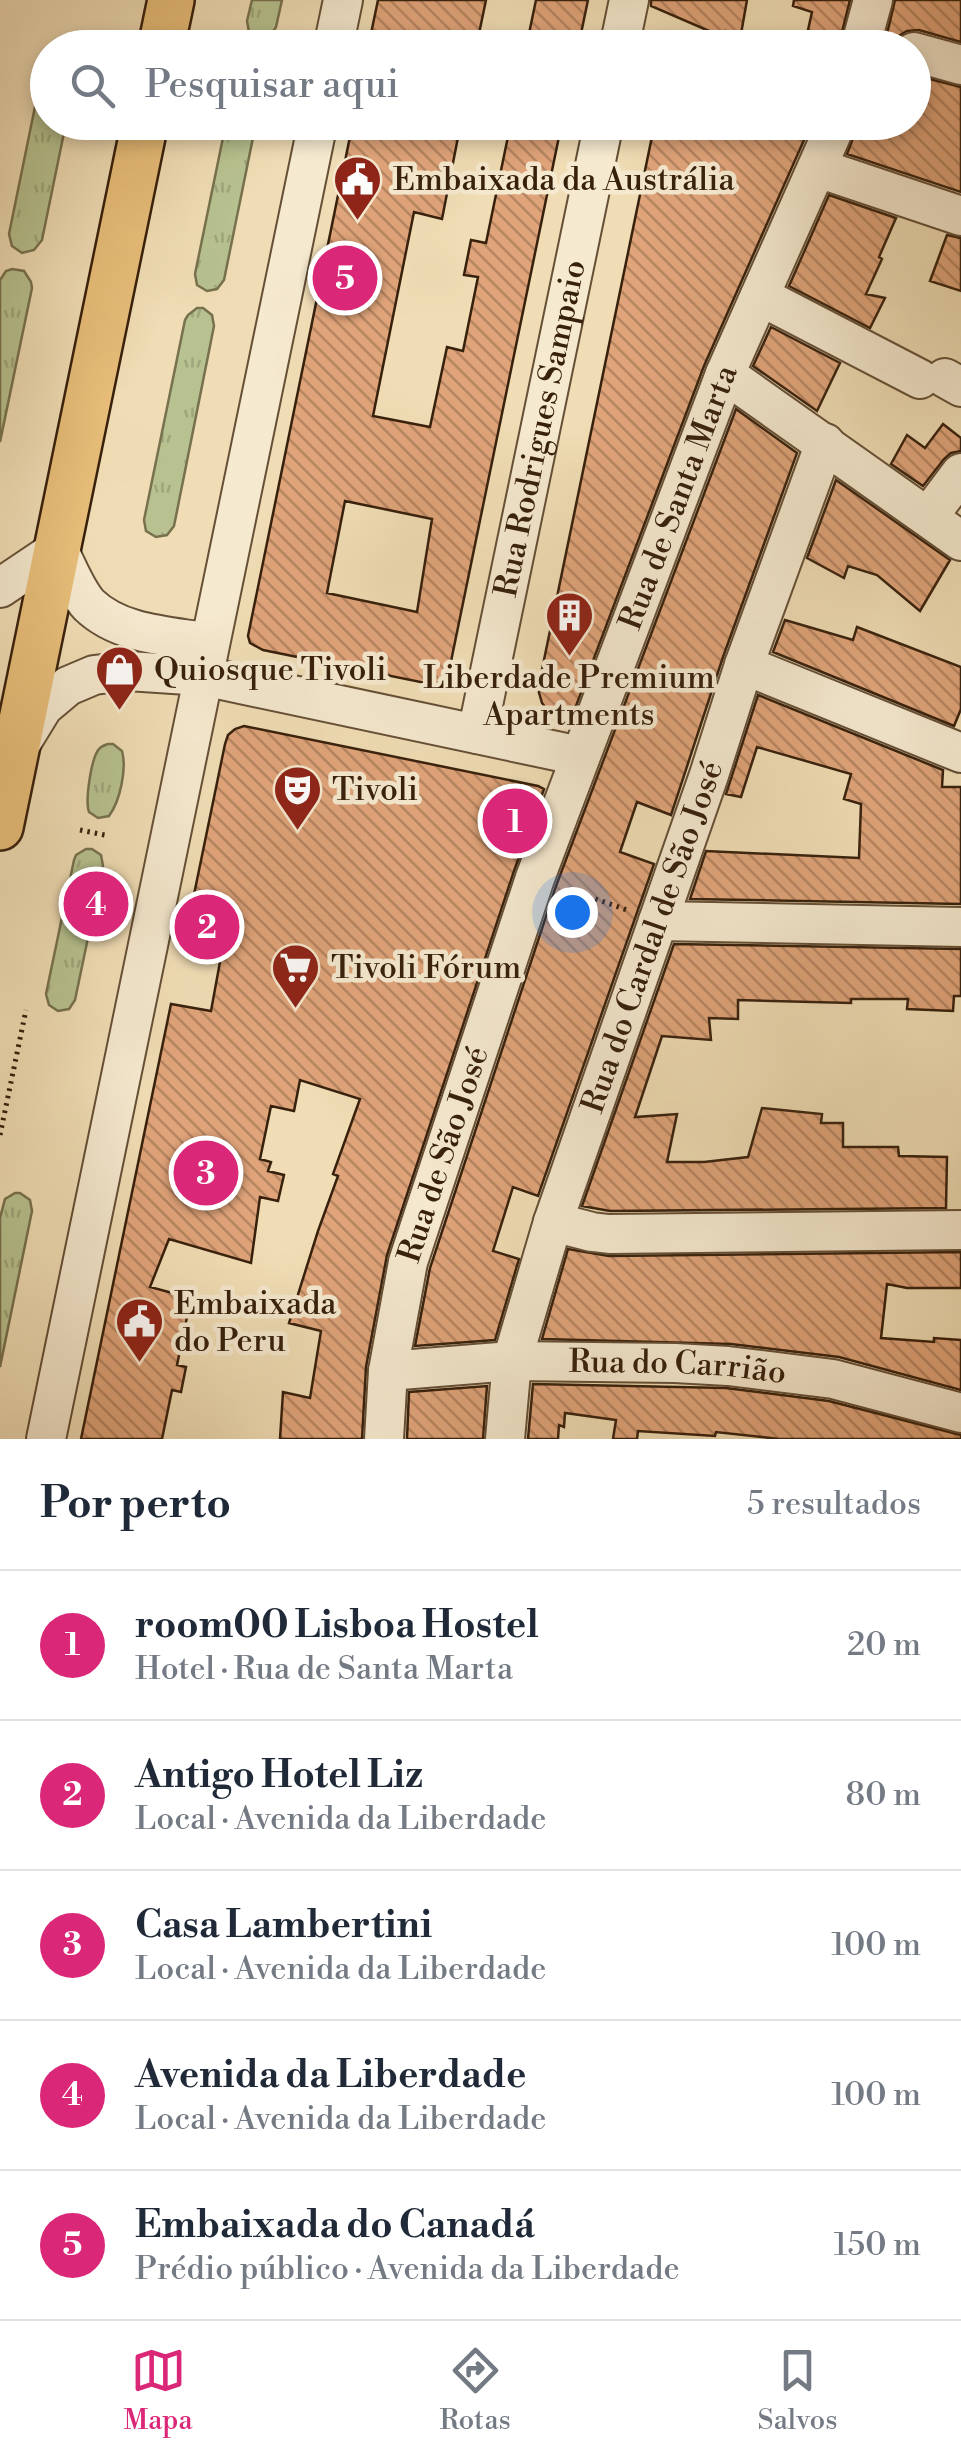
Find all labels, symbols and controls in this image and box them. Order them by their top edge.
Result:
search box [30,30,931,140]
icon: search [65,58,120,113]
text: Pesquisar aqui [145,62,399,109]
public building icon: Embaixada da Austrália [332,154,384,222]
place label: Embaixada da Austrália [393,160,736,200]
pin: 5 [312,240,378,316]
street label: Rua Rodrigues Sampaio [486,256,595,601]
street label: Rua de Santa Marta [610,359,747,635]
building icon: Liberdade Premium Apartments [543,590,595,658]
shop icon: Quiosque Tivoli [93,644,145,712]
place label: Quiosque Tivoli [154,650,387,690]
place label: Liberdade Premium Apartments [423,658,715,735]
street label: Rua do Cardal de São José [573,756,732,1118]
theatre icon: Tivoli [271,764,323,832]
place label: Tivoli [332,770,418,810]
pin: 1 [482,784,548,858]
pin: 4 [64,866,128,942]
your location [547,887,598,938]
pin: 2 [174,890,240,964]
supermarket icon: Tivoli Fórum [270,942,322,1010]
place label: Tivoli Fórum [331,948,521,988]
street label: Rua de São José [389,1041,498,1268]
pin: 3 [174,1136,238,1210]
place label: Embaixada do Peru [174,1284,337,1361]
public building icon: Embaixada do Peru [113,1296,165,1364]
street label: Rua do Carrião [568,1342,788,1393]
text: Por perto [40,1478,231,1531]
text: 5 resultados [747,1484,921,1524]
text: room00 Lisboa Hostel [135,1602,539,1649]
text: 1 [65,1625,80,1665]
text: 20 m [847,1625,921,1665]
text: Hotel · Rua de Santa Marta [135,1649,513,1689]
text: Antigo Hotel Liz [135,1752,423,1799]
text: 2 [62,1775,83,1815]
text: 80 m [846,1775,921,1815]
text: Local · Avenida da Liberdade [135,1799,546,1839]
text: Casa Lambertini [135,1902,432,1949]
text: 3 [63,1925,82,1965]
text: 100 m [831,1925,921,1965]
text: Local · Avenida da Liberdade [135,1949,546,1989]
text: Avenida da Liberdade [135,2052,526,2099]
text: 4 [62,2075,83,2115]
text: 100 m [831,2075,921,2115]
text: Local · Avenida da Liberdade [135,2099,546,2139]
text: Embaixada do Canadá [135,2202,535,2249]
text: 5 [63,2225,82,2265]
text: 150 m [834,2225,921,2265]
text: Prédio público · Avenida da Liberdade [135,2249,680,2289]
tab: Mapa [123,2343,193,2438]
tab: Rotas [439,2343,511,2438]
tab: Salvos [758,2343,838,2438]

